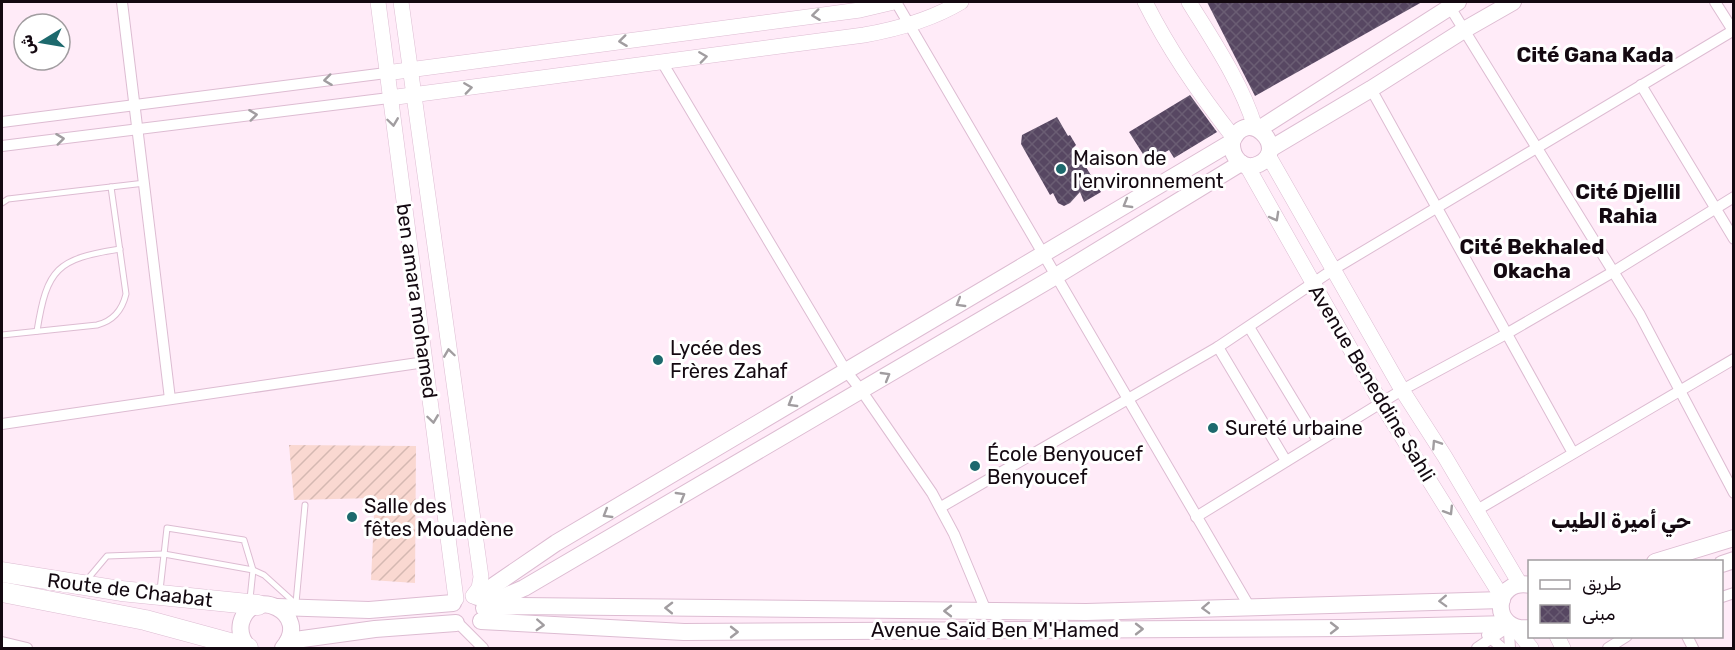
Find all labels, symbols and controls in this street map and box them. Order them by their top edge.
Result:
one-way arrow [812,9,821,21]
north arrow [12,12,72,72]
text: ش [17,33,39,57]
one-way arrow [618,34,627,47]
district label: Cité Gana Kada [1516,42,1674,67]
one-way arrow [698,51,708,63]
one-way arrow [324,74,333,86]
one-way arrow [463,82,473,94]
one-way arrow [249,109,258,121]
one-way arrow [386,117,398,127]
one-way arrow [55,133,64,145]
place label: Maison de l'environnement [1073,146,1224,193]
marker: Maison de l'environnement [1054,162,1068,176]
district label: Cité Djellil Rahia [1575,179,1681,228]
one-way arrow [1123,196,1133,208]
street label: ben amara mohamed [391,202,443,400]
one-way arrow [1268,210,1280,221]
district label: Cité Bekhaled Okacha [1460,234,1604,283]
street label: Avenue Beneddine Sahli [1304,280,1440,486]
one-way arrow [956,296,966,307]
place label: Lycée des Frères Zahaf [670,336,788,383]
one-way arrow [444,348,456,357]
marker: Lycée des Frères Zahaf [651,353,665,367]
one-way arrow [880,371,890,383]
one-way arrow [788,396,798,408]
one-way arrow [426,415,438,424]
place label: Sureté urbaine [1225,416,1363,440]
marker: Sureté urbaine [1206,421,1220,435]
one-way arrow [1433,439,1444,450]
place label: École Benyoucef Benyoucef [987,442,1143,489]
marker: École Benyoucef Benyoucef [968,459,982,473]
one-way arrow [675,491,685,503]
place label: Salle des fêtes Mouadène [364,494,514,541]
one-way arrow [1442,504,1453,515]
one-way arrow [603,506,613,518]
district label: حي أميرة الطيب [1551,508,1691,537]
marker: Salle des fêtes Mouadène [345,510,359,524]
legend [1528,560,1723,638]
street label: Route de Chaabat [46,568,214,612]
text: طريق [1582,573,1622,595]
one-way arrow [1439,595,1448,607]
one-way arrow [665,602,674,614]
one-way arrow [1202,602,1211,614]
text: مبنى [1582,603,1616,625]
one-way arrow [944,605,953,617]
street label: Avenue Saïd Ben M'Hamed [871,618,1119,642]
one-way arrow [535,619,544,632]
one-way arrow [1330,622,1339,634]
one-way arrow [1135,623,1144,635]
one-way arrow [730,625,739,638]

